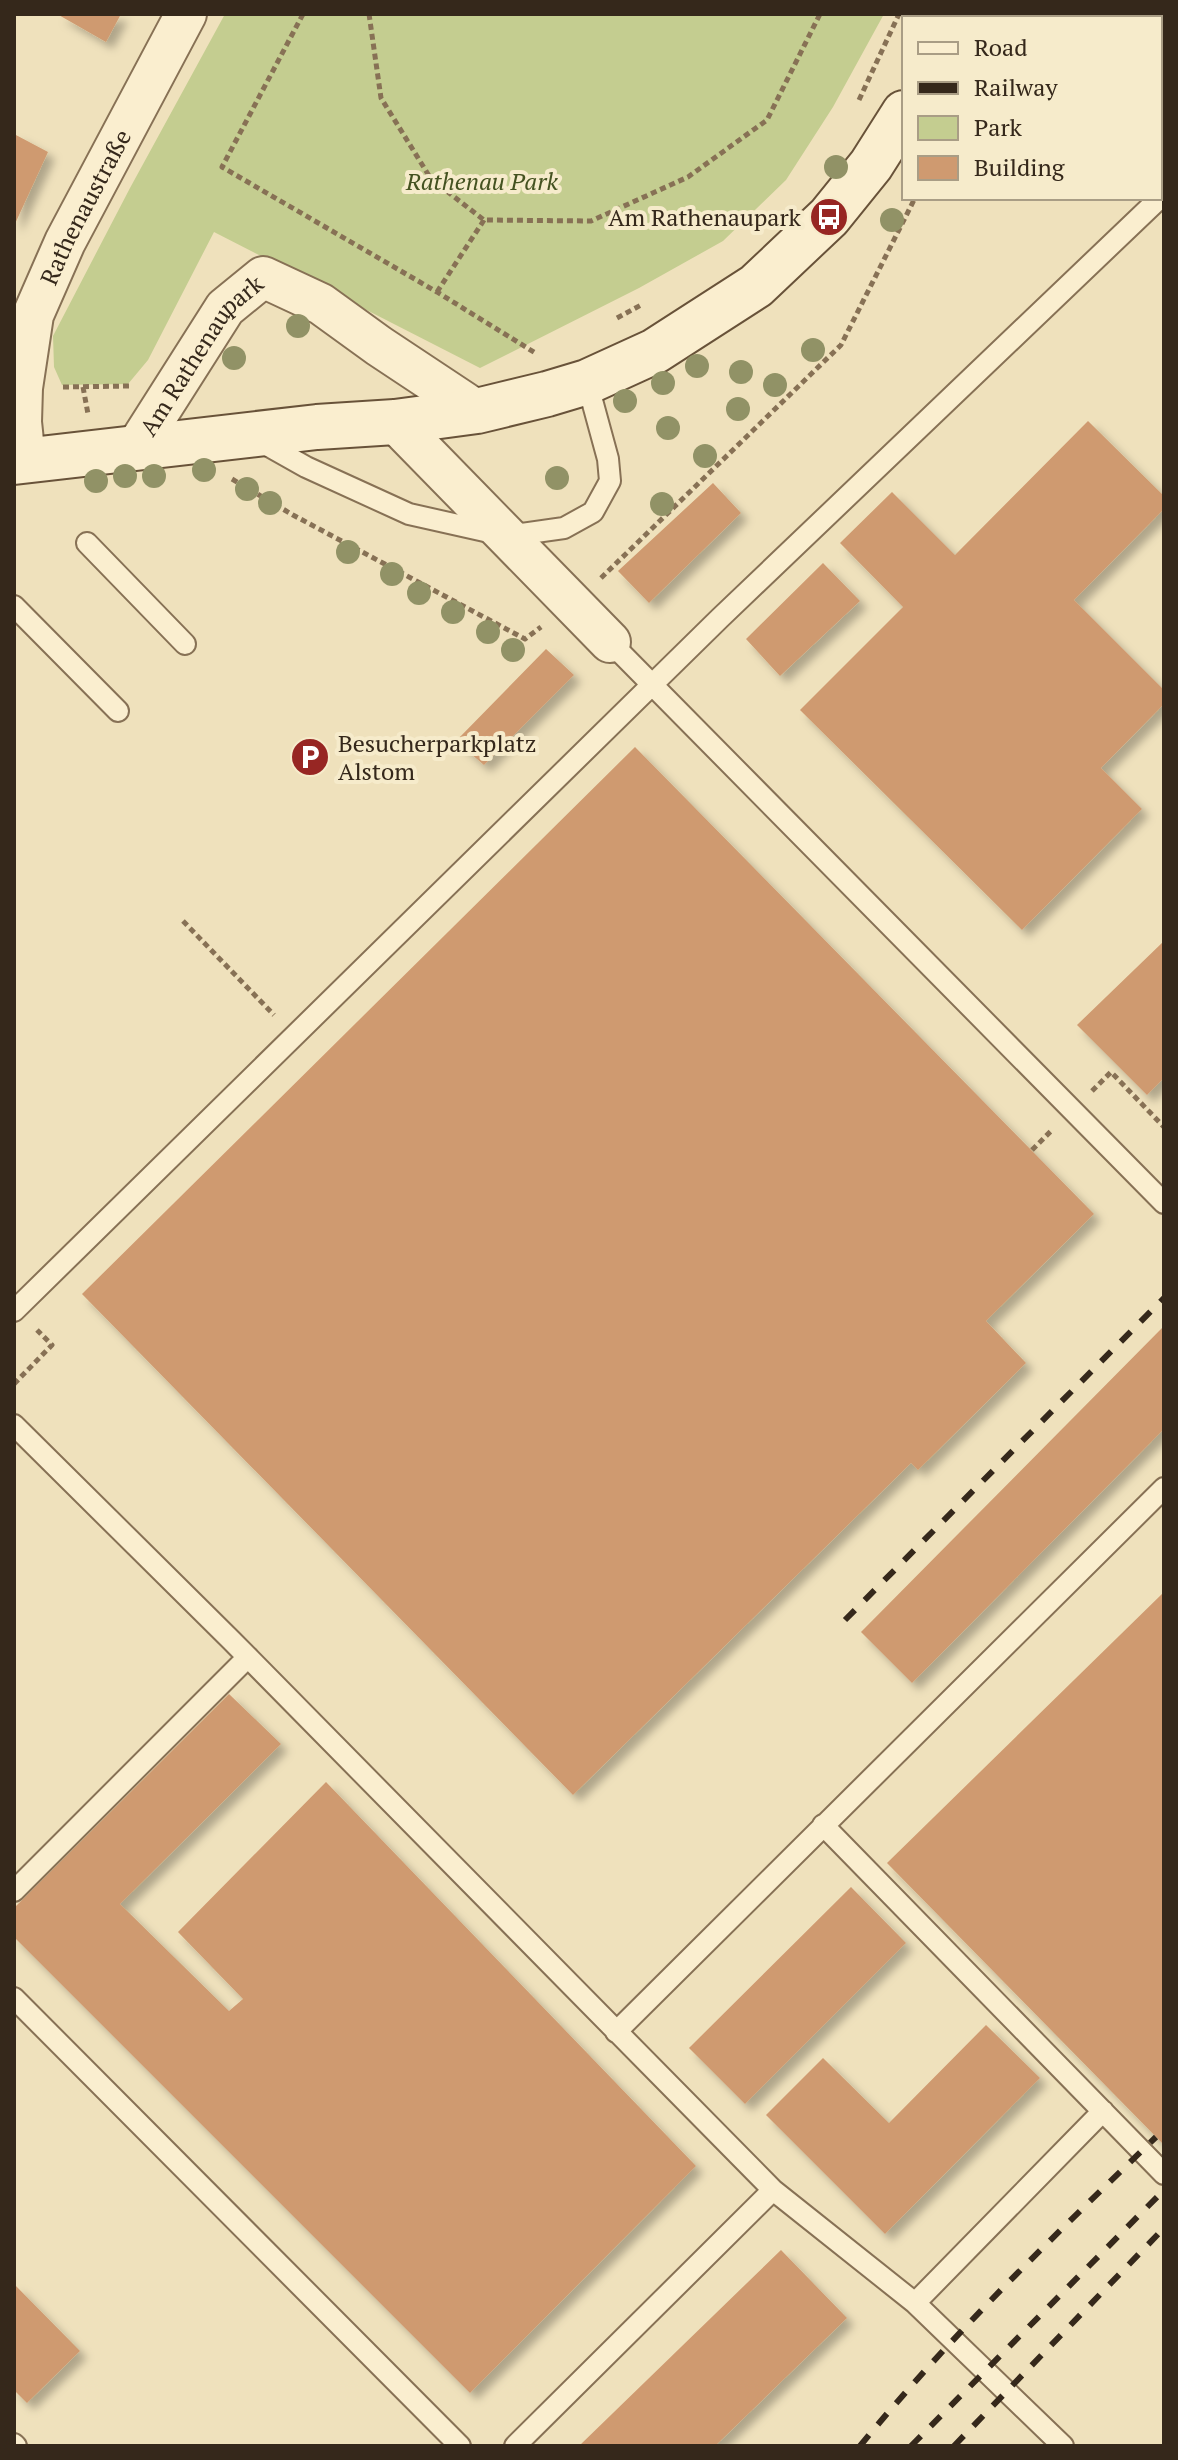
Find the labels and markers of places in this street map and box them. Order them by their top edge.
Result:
bus stop icon: Am Rathenaupark [808,196,850,238]
place label: Am Rathenaupark [608,201,802,233]
place label: Besucherparkplatz Alstom [338,727,536,787]
parking icon: Besucherparkplatz Alstom [289,736,331,778]

